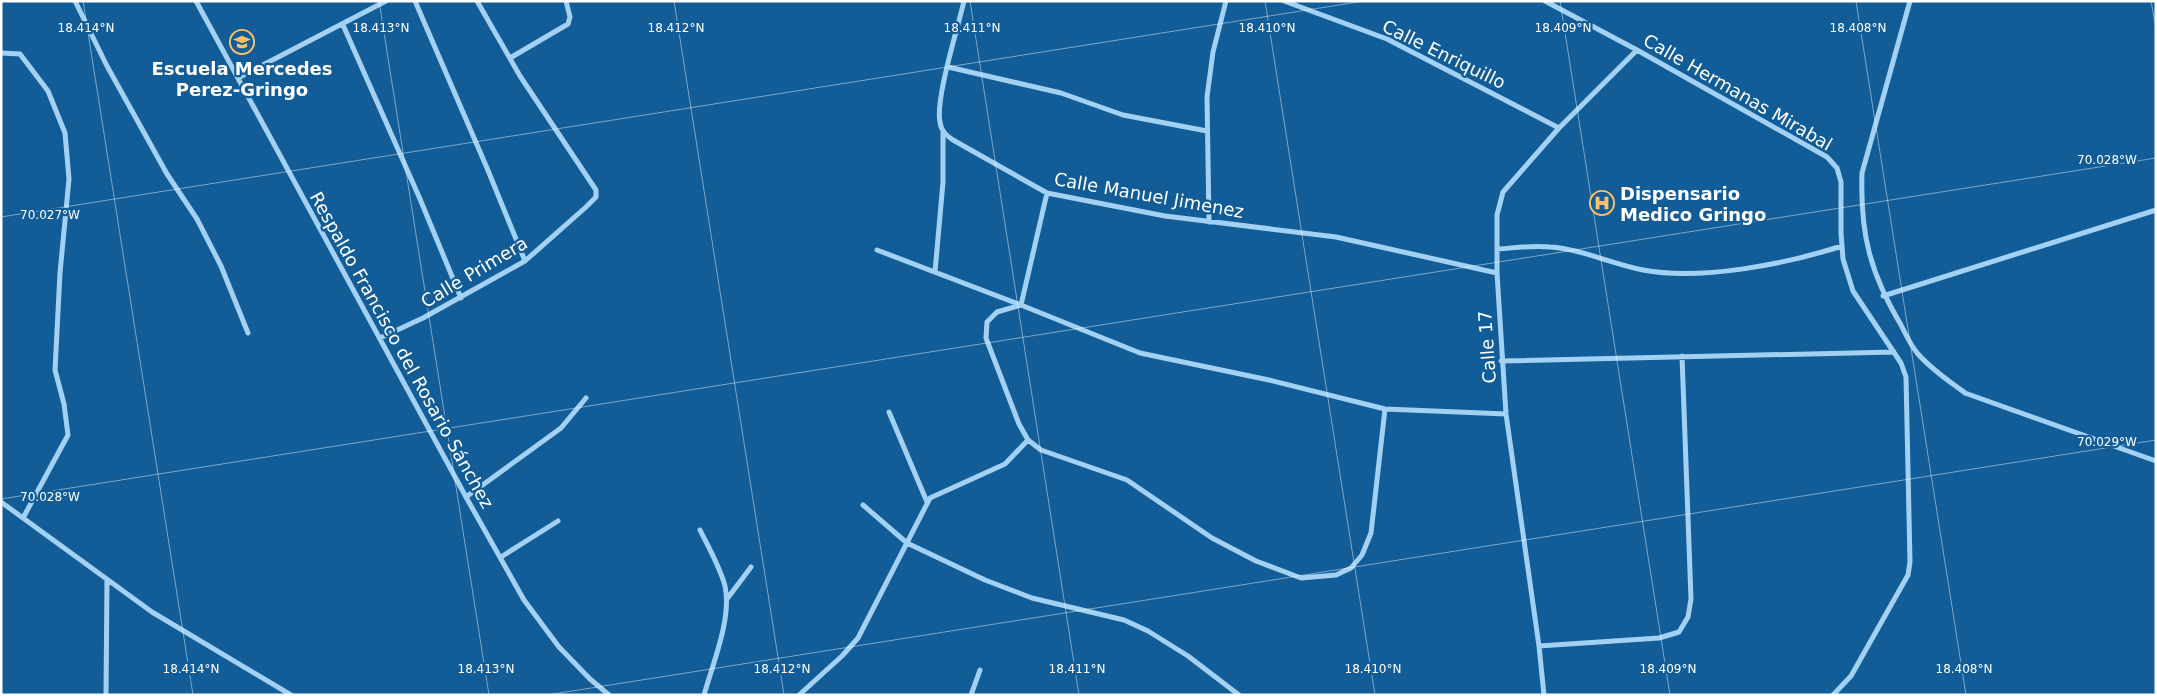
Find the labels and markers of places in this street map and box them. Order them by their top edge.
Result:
school or university icon: Escuela Mercedes Perez-Gringo [229,29,255,55]
place label: Escuela Mercedes Perez-Gringo [152,58,332,100]
place label: Dispensario Medico Gringo [1620,183,1766,225]
hospital icon: Dispensario Medico Gringo [1589,190,1615,216]

